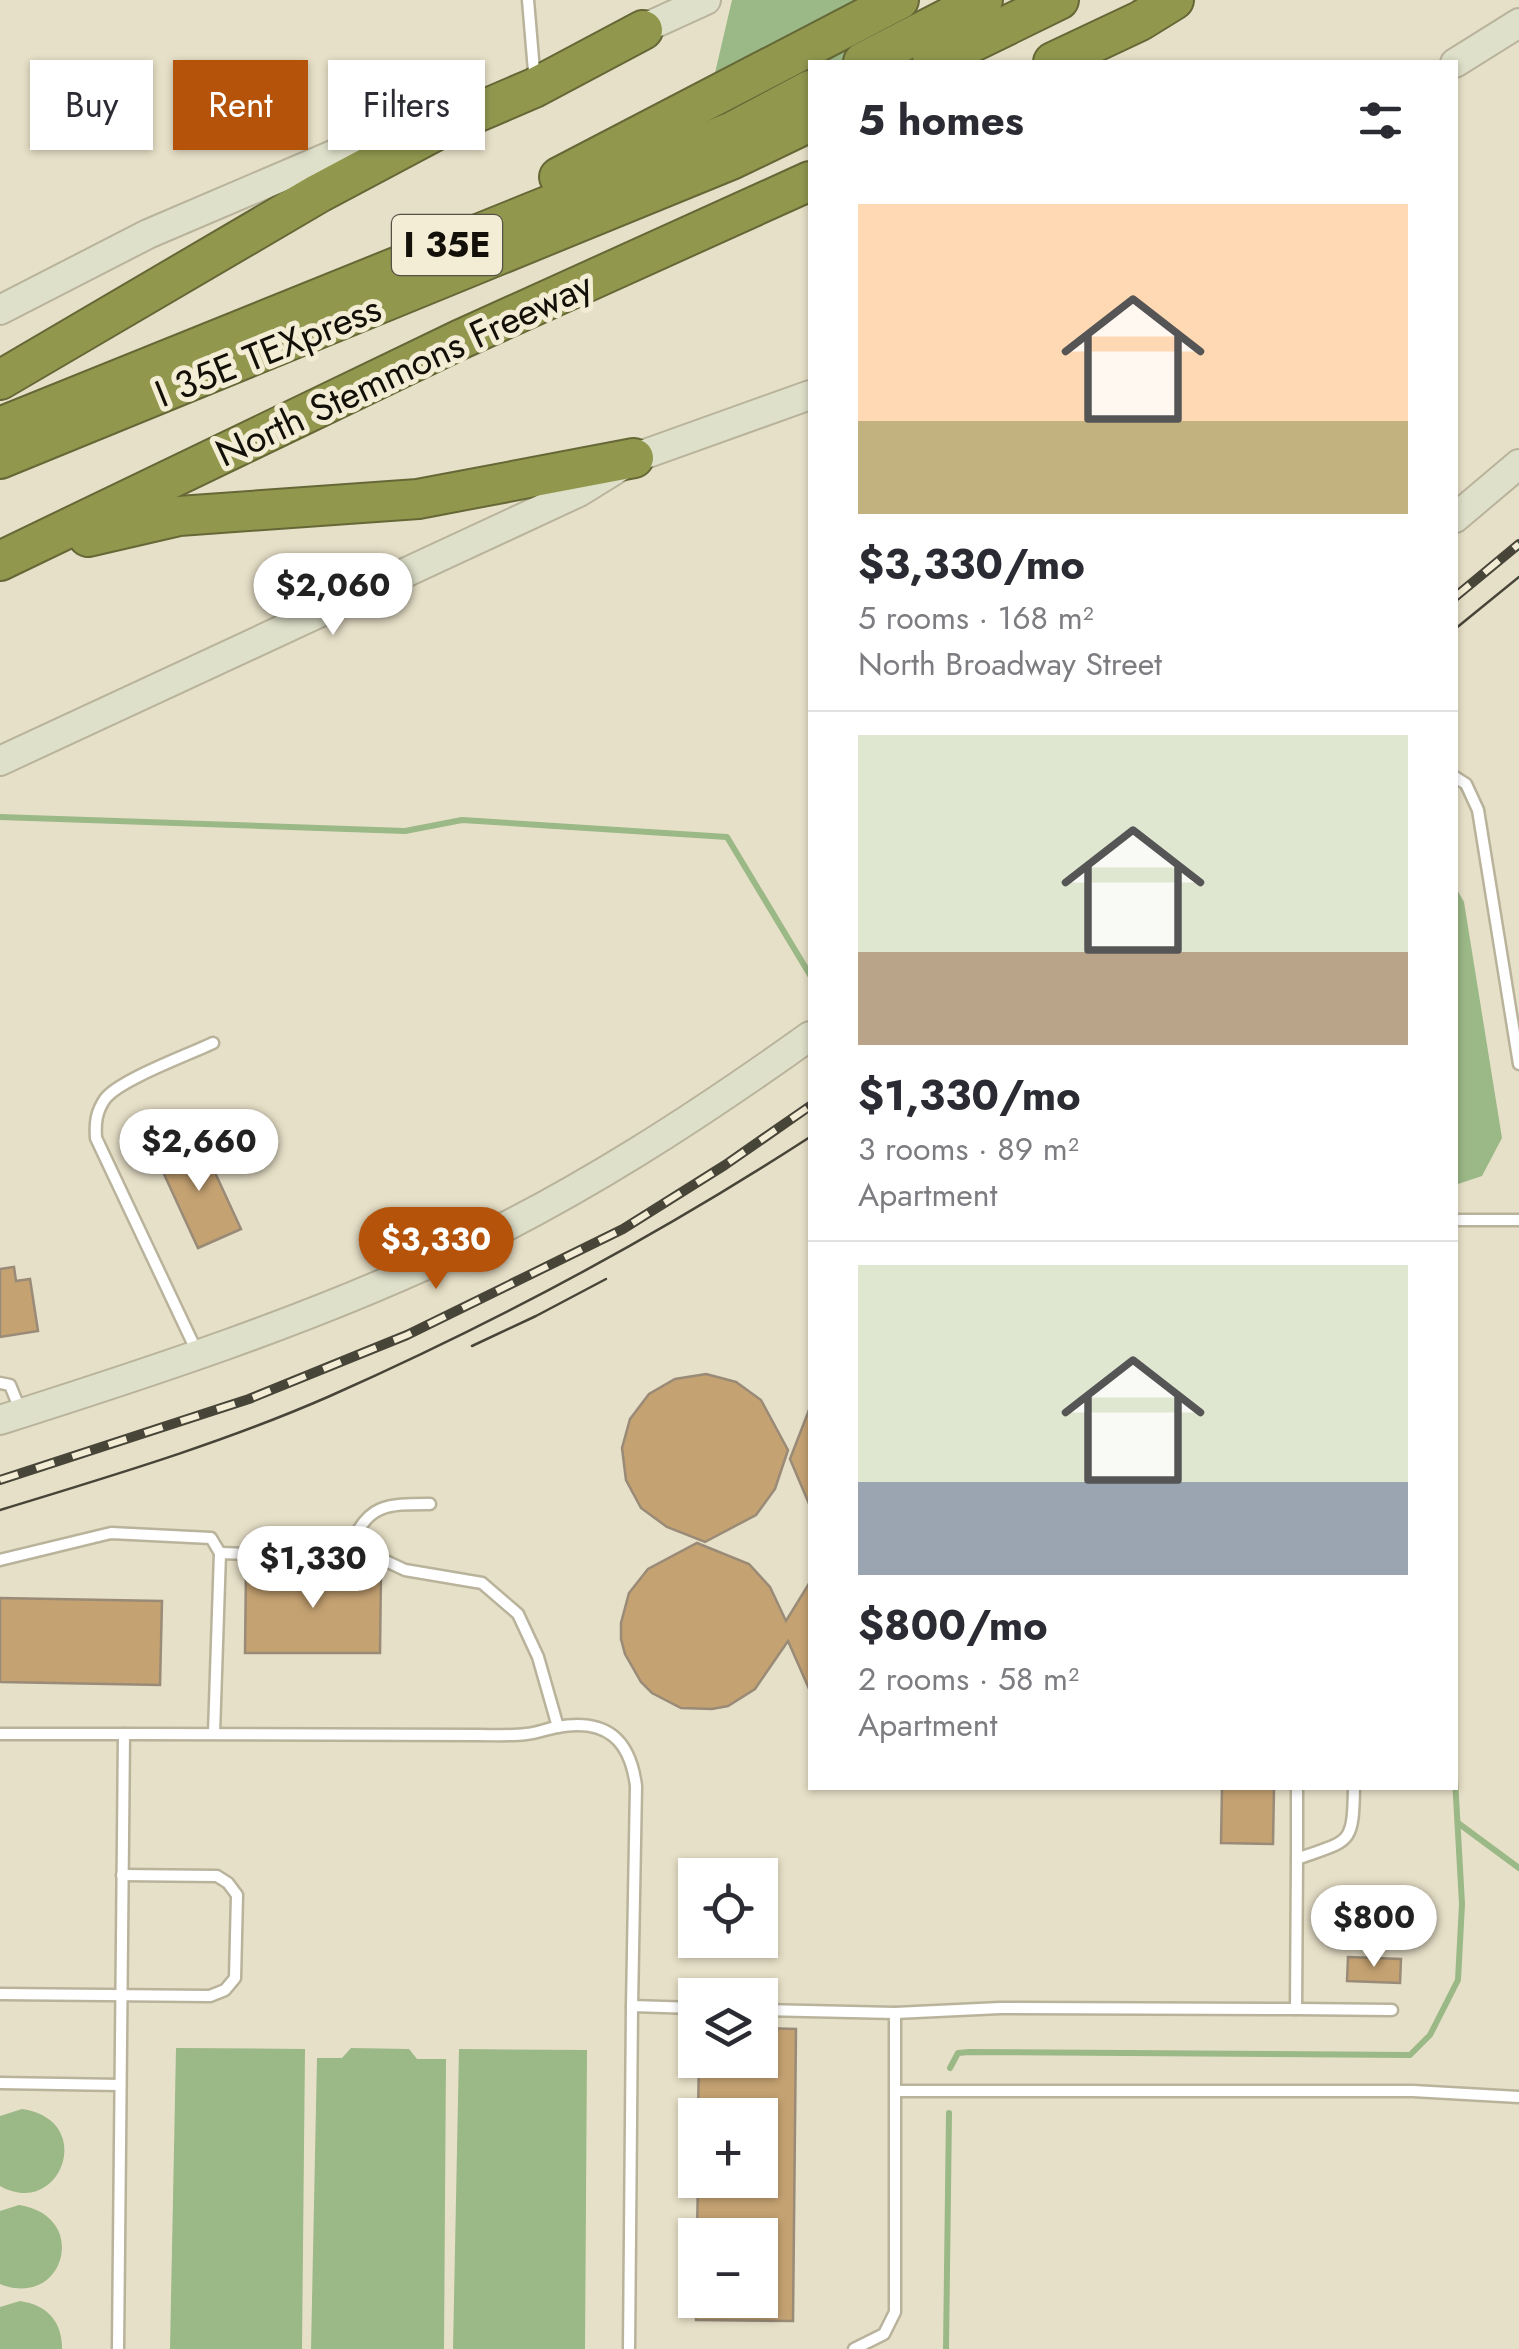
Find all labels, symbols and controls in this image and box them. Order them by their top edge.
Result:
chip: Buy [30,60,153,150]
chip: Rent [173,60,308,150]
chip: Filters [328,60,485,150]
text: 5 homes [858,90,1024,151]
icon: filters [1353,93,1408,148]
road number: I 35E [392,215,502,275]
street label: North Stemmons Freeway [206,257,601,480]
icon: home [1043,269,1223,449]
street label: I 35E TEXpress [147,280,389,421]
text: $3,330/mo [858,534,1085,595]
pin: $2,060 [252,553,414,638]
text: $2,060 [275,562,391,608]
text: 5 rooms · 168 m² [858,595,1094,641]
text: North Broadway Street [858,641,1162,687]
icon: home [1043,800,1223,980]
text: $1,330/mo [858,1065,1081,1126]
pin: $2,660 [118,1109,280,1194]
text: $2,660 [141,1118,257,1164]
text: 3 rooms · 89 m² [858,1126,1079,1172]
text: Apartment [858,1172,997,1218]
pin: $3,330 [355,1207,517,1292]
text: $3,330 [381,1216,491,1262]
icon: home [1043,1330,1223,1510]
pin: $1,330 [232,1526,394,1611]
text: $1,330 [259,1535,367,1581]
text: $800/mo [858,1595,1048,1656]
text: 2 rooms · 58 m² [858,1656,1079,1702]
text: Apartment [858,1702,997,1748]
map controls [678,1858,778,2318]
button: locate [678,1858,778,1958]
pin: $800 [1315,1885,1433,1970]
text: $800 [1333,1894,1415,1940]
button: layers [678,1978,778,2078]
button: + [678,2098,778,2198]
button: − [678,2218,778,2318]

